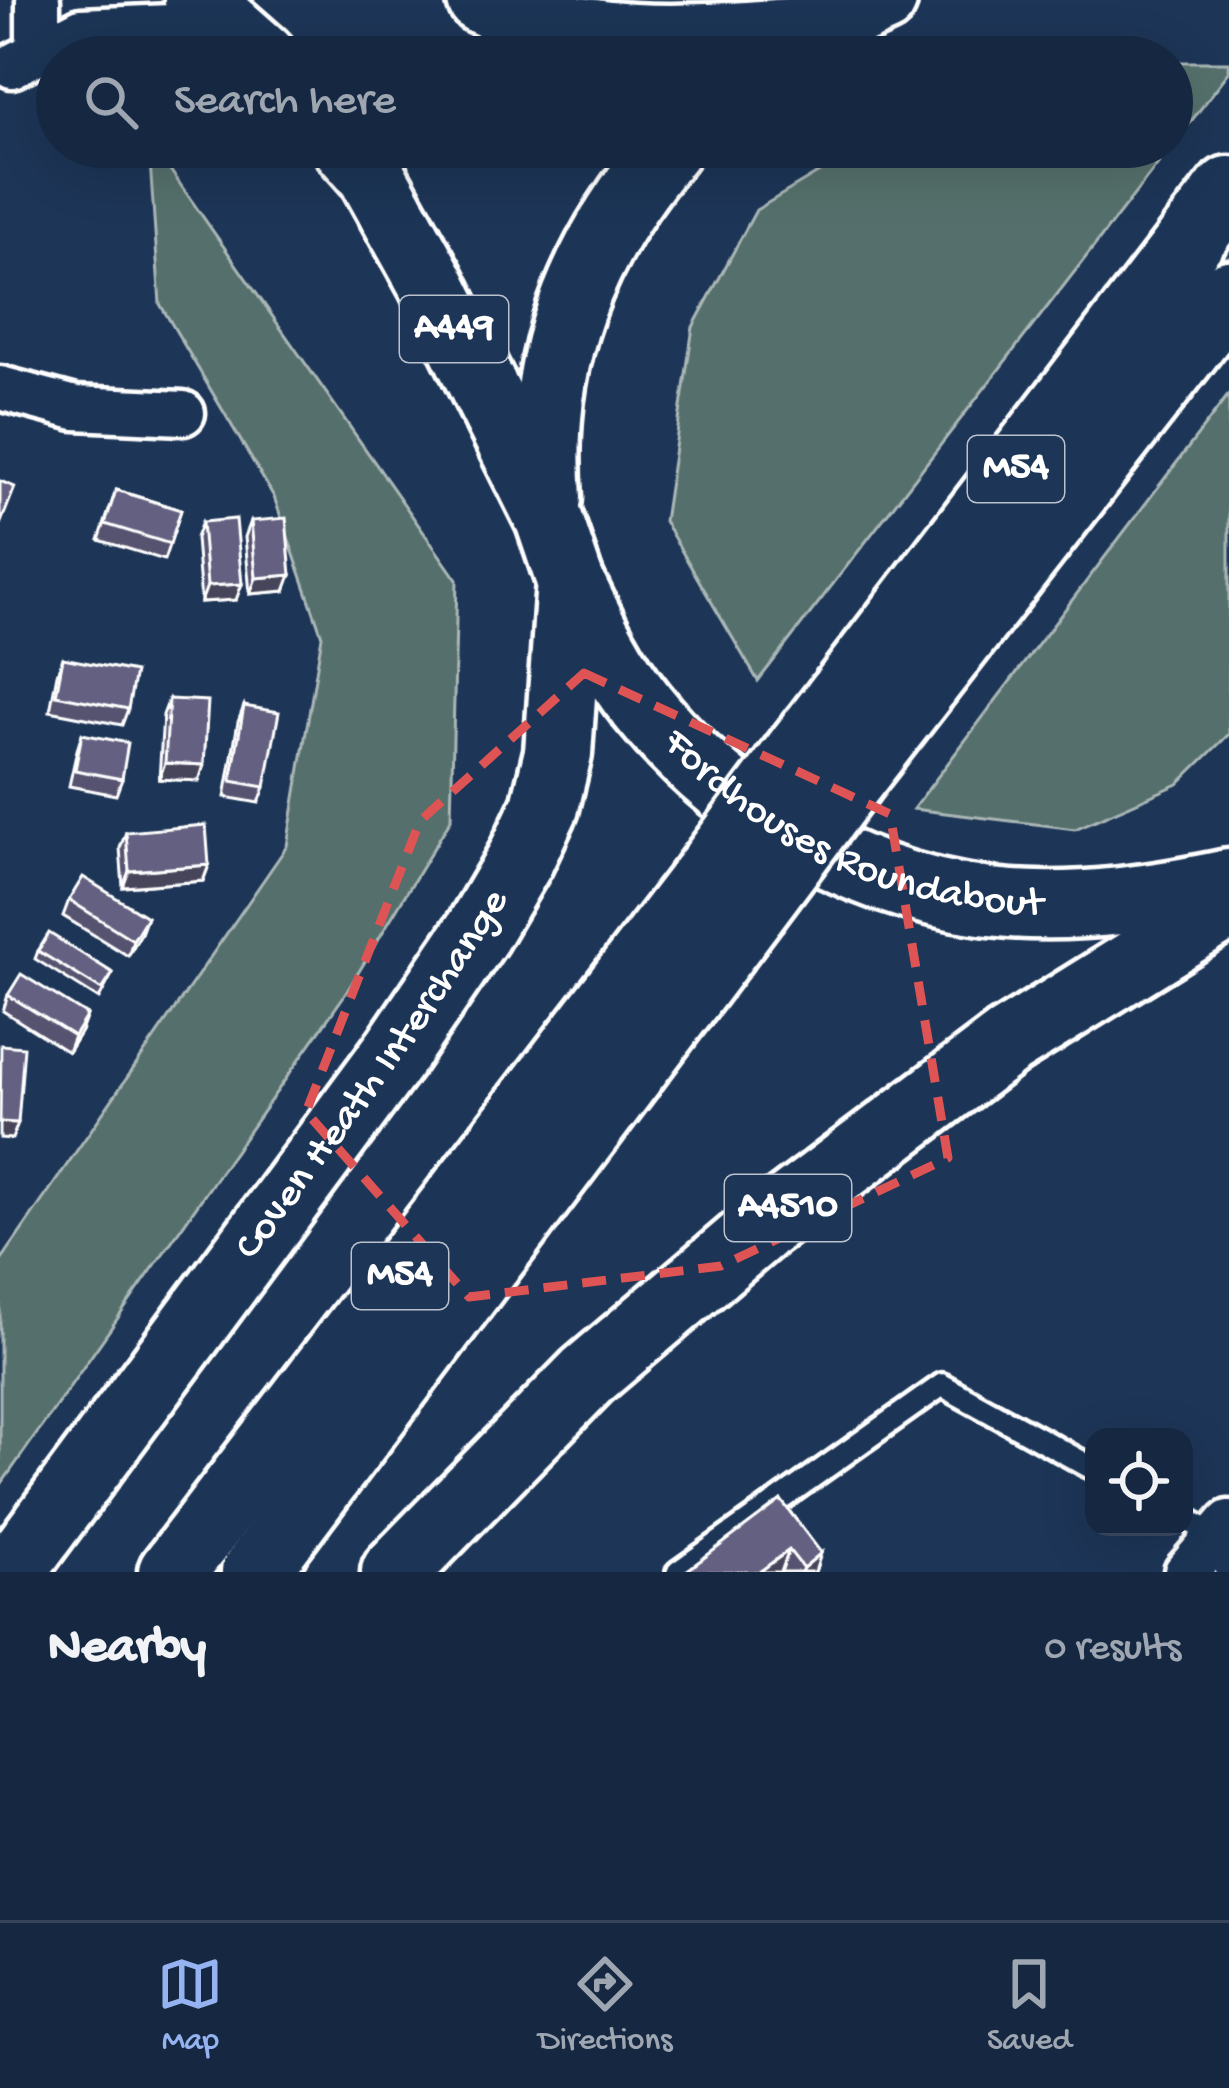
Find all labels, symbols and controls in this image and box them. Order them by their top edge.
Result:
search box [36,36,1193,168]
icon: search [78,69,144,135]
text: Search here [174,76,396,129]
road number: A449 [400,296,508,362]
road number: M54 [968,436,1064,502]
street label: Fordhouses Roundabout [650,719,1047,930]
street label: Coven Heath Interchange [225,880,522,1270]
road number: A4510 [725,1175,851,1241]
road number: M54 [352,1243,448,1309]
map controls [1085,1428,1193,1536]
button: locate [1085,1428,1193,1536]
text: Nearby [48,1620,206,1680]
text: 0 results [1044,1627,1181,1673]
tab: Map [157,1951,223,2061]
tab: Directions [538,1951,672,2061]
tab: Saved [987,1951,1072,2061]

